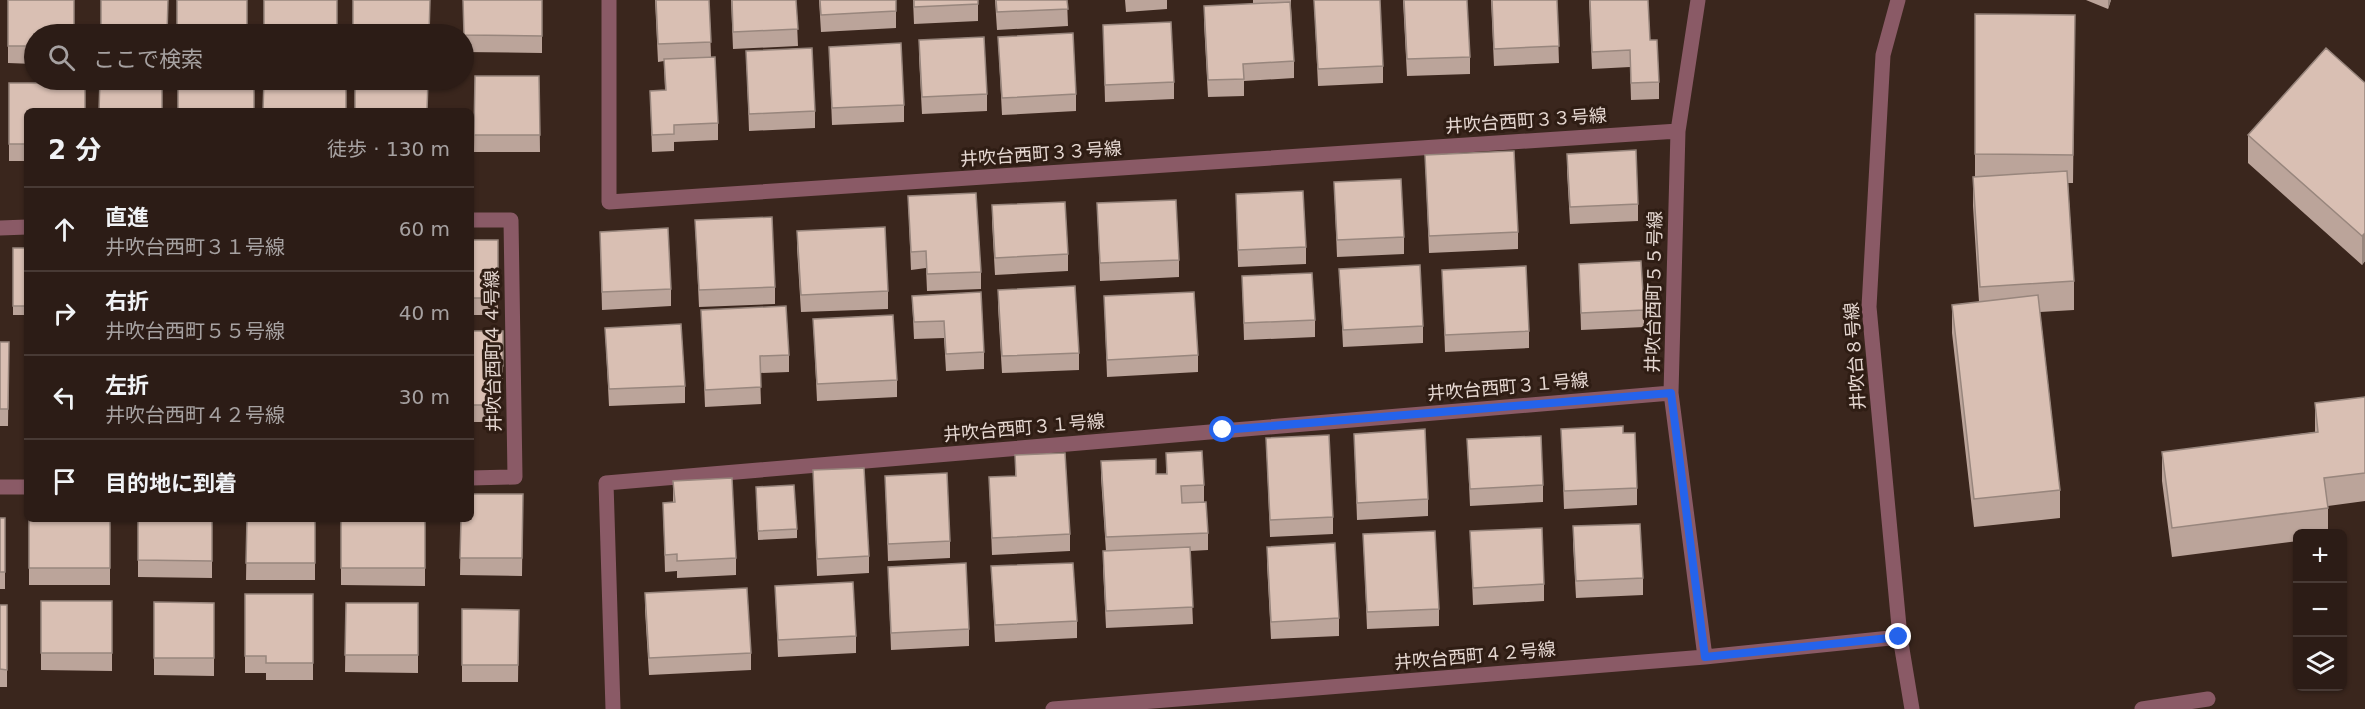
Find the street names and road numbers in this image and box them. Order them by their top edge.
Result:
street label: 井吹台西町３３号線 [1444,104,1608,137]
street label: 井吹台西町３３号線 [959,137,1123,170]
street label: 井吹台西町５５号線 [1642,211,1665,373]
street label: 井吹台西町４４号線 [481,270,504,432]
street label: 井吹台８号線 [1840,301,1869,411]
street label: 井吹台西町３１号線 [1426,369,1590,404]
street label: 井吹台西町３１号線 [942,410,1106,445]
street label: 井吹台西町４２号線 [1393,638,1557,673]

